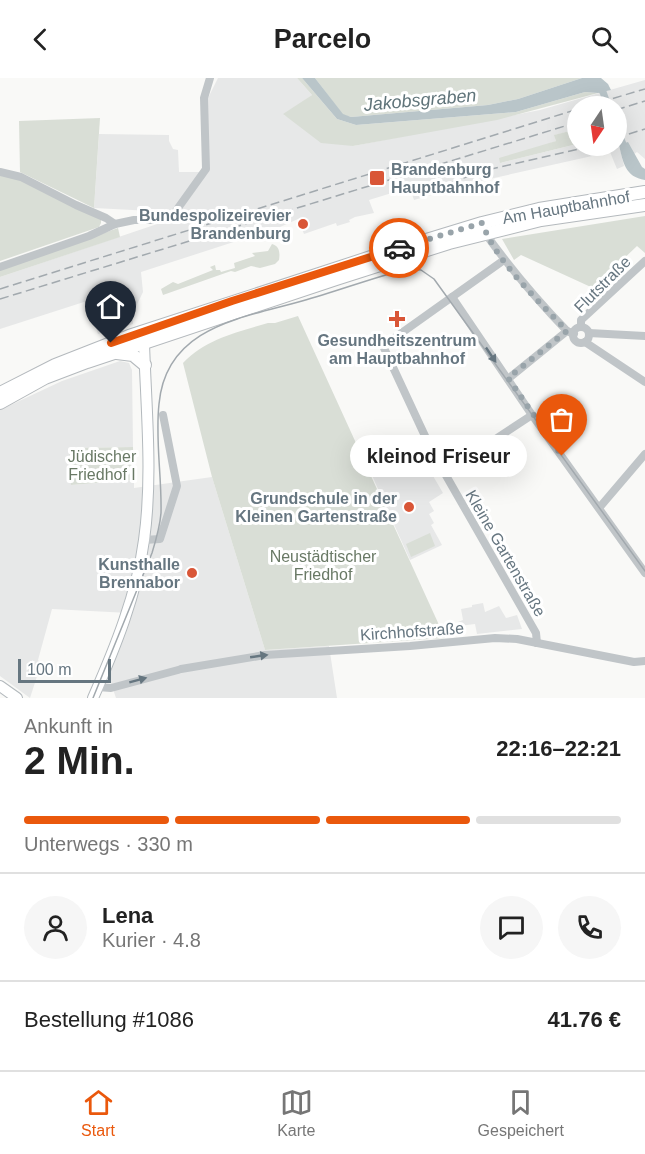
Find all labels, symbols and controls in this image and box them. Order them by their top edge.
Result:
icon: back [24,23,57,56]
icon: search [588,23,621,56]
text: Parcelo [274,24,371,54]
water label: Jakobsgraben [362,85,477,115]
north arrow [567,96,627,156]
map controls [567,96,627,156]
place label: Brandenburg Hauptbahnhof [391,161,500,196]
marker: Brandenburg Hauptbahnhof [368,169,386,187]
street label: Am Hauptbahnhof [501,188,632,227]
place label: Bundespolizeirevier Brandenburg [139,207,291,242]
marker: Bundespolizeirevier Brandenburg [296,217,310,231]
courier [369,218,429,278]
icon: car [383,232,416,265]
street label: Flutstraße [571,253,634,316]
pin [85,281,136,343]
icon: home [94,290,127,323]
marker: Gesundheitszentrum am Hauptbahnhof [388,310,406,328]
place label: Gesundheitszentrum am Hauptbahnhof [317,332,477,367]
one-way arrow [486,347,497,363]
pin [536,394,587,456]
icon: bag [545,403,578,436]
callout: kleinod Friseur [349,435,526,477]
text: kleinod Friseur [367,445,510,467]
park label: Jüdischer Friedhof I [68,448,137,483]
street label: Kleine Gartenstraße [462,487,549,620]
place label: Grundschule in der Kleinen Gartenstraße [235,490,397,525]
marker: Grundschule in der Kleinen Gartenstraße [402,500,416,514]
park label: Neustädtischer Friedhof [270,548,377,583]
place label: Kunsthalle Brennabor [98,556,180,591]
marker: Kunsthalle Brennabor [185,566,199,580]
street label: Kirchhofstraße [360,619,465,644]
one-way arrow [250,651,269,660]
scale bar [18,656,111,684]
text: 100 m [27,661,71,678]
one-way arrow [129,675,147,684]
text: Ankunft in [24,715,113,737]
text: 22:16–22:21 [496,736,621,761]
text: 2 Min. [24,739,135,782]
text: Unterwegs · 330 m [24,833,193,855]
button: person [24,896,87,959]
button: chat [480,896,543,959]
button: phone [558,896,621,959]
text: Lena [102,903,153,928]
text: Kurier · 4.8 [102,929,201,951]
text: Bestellung #1086 [24,1007,194,1032]
text: 41.76 € [548,1007,621,1032]
tab: Start [81,1086,115,1140]
tab: Karte [277,1086,315,1140]
tab: Gespeichert [478,1086,564,1140]

